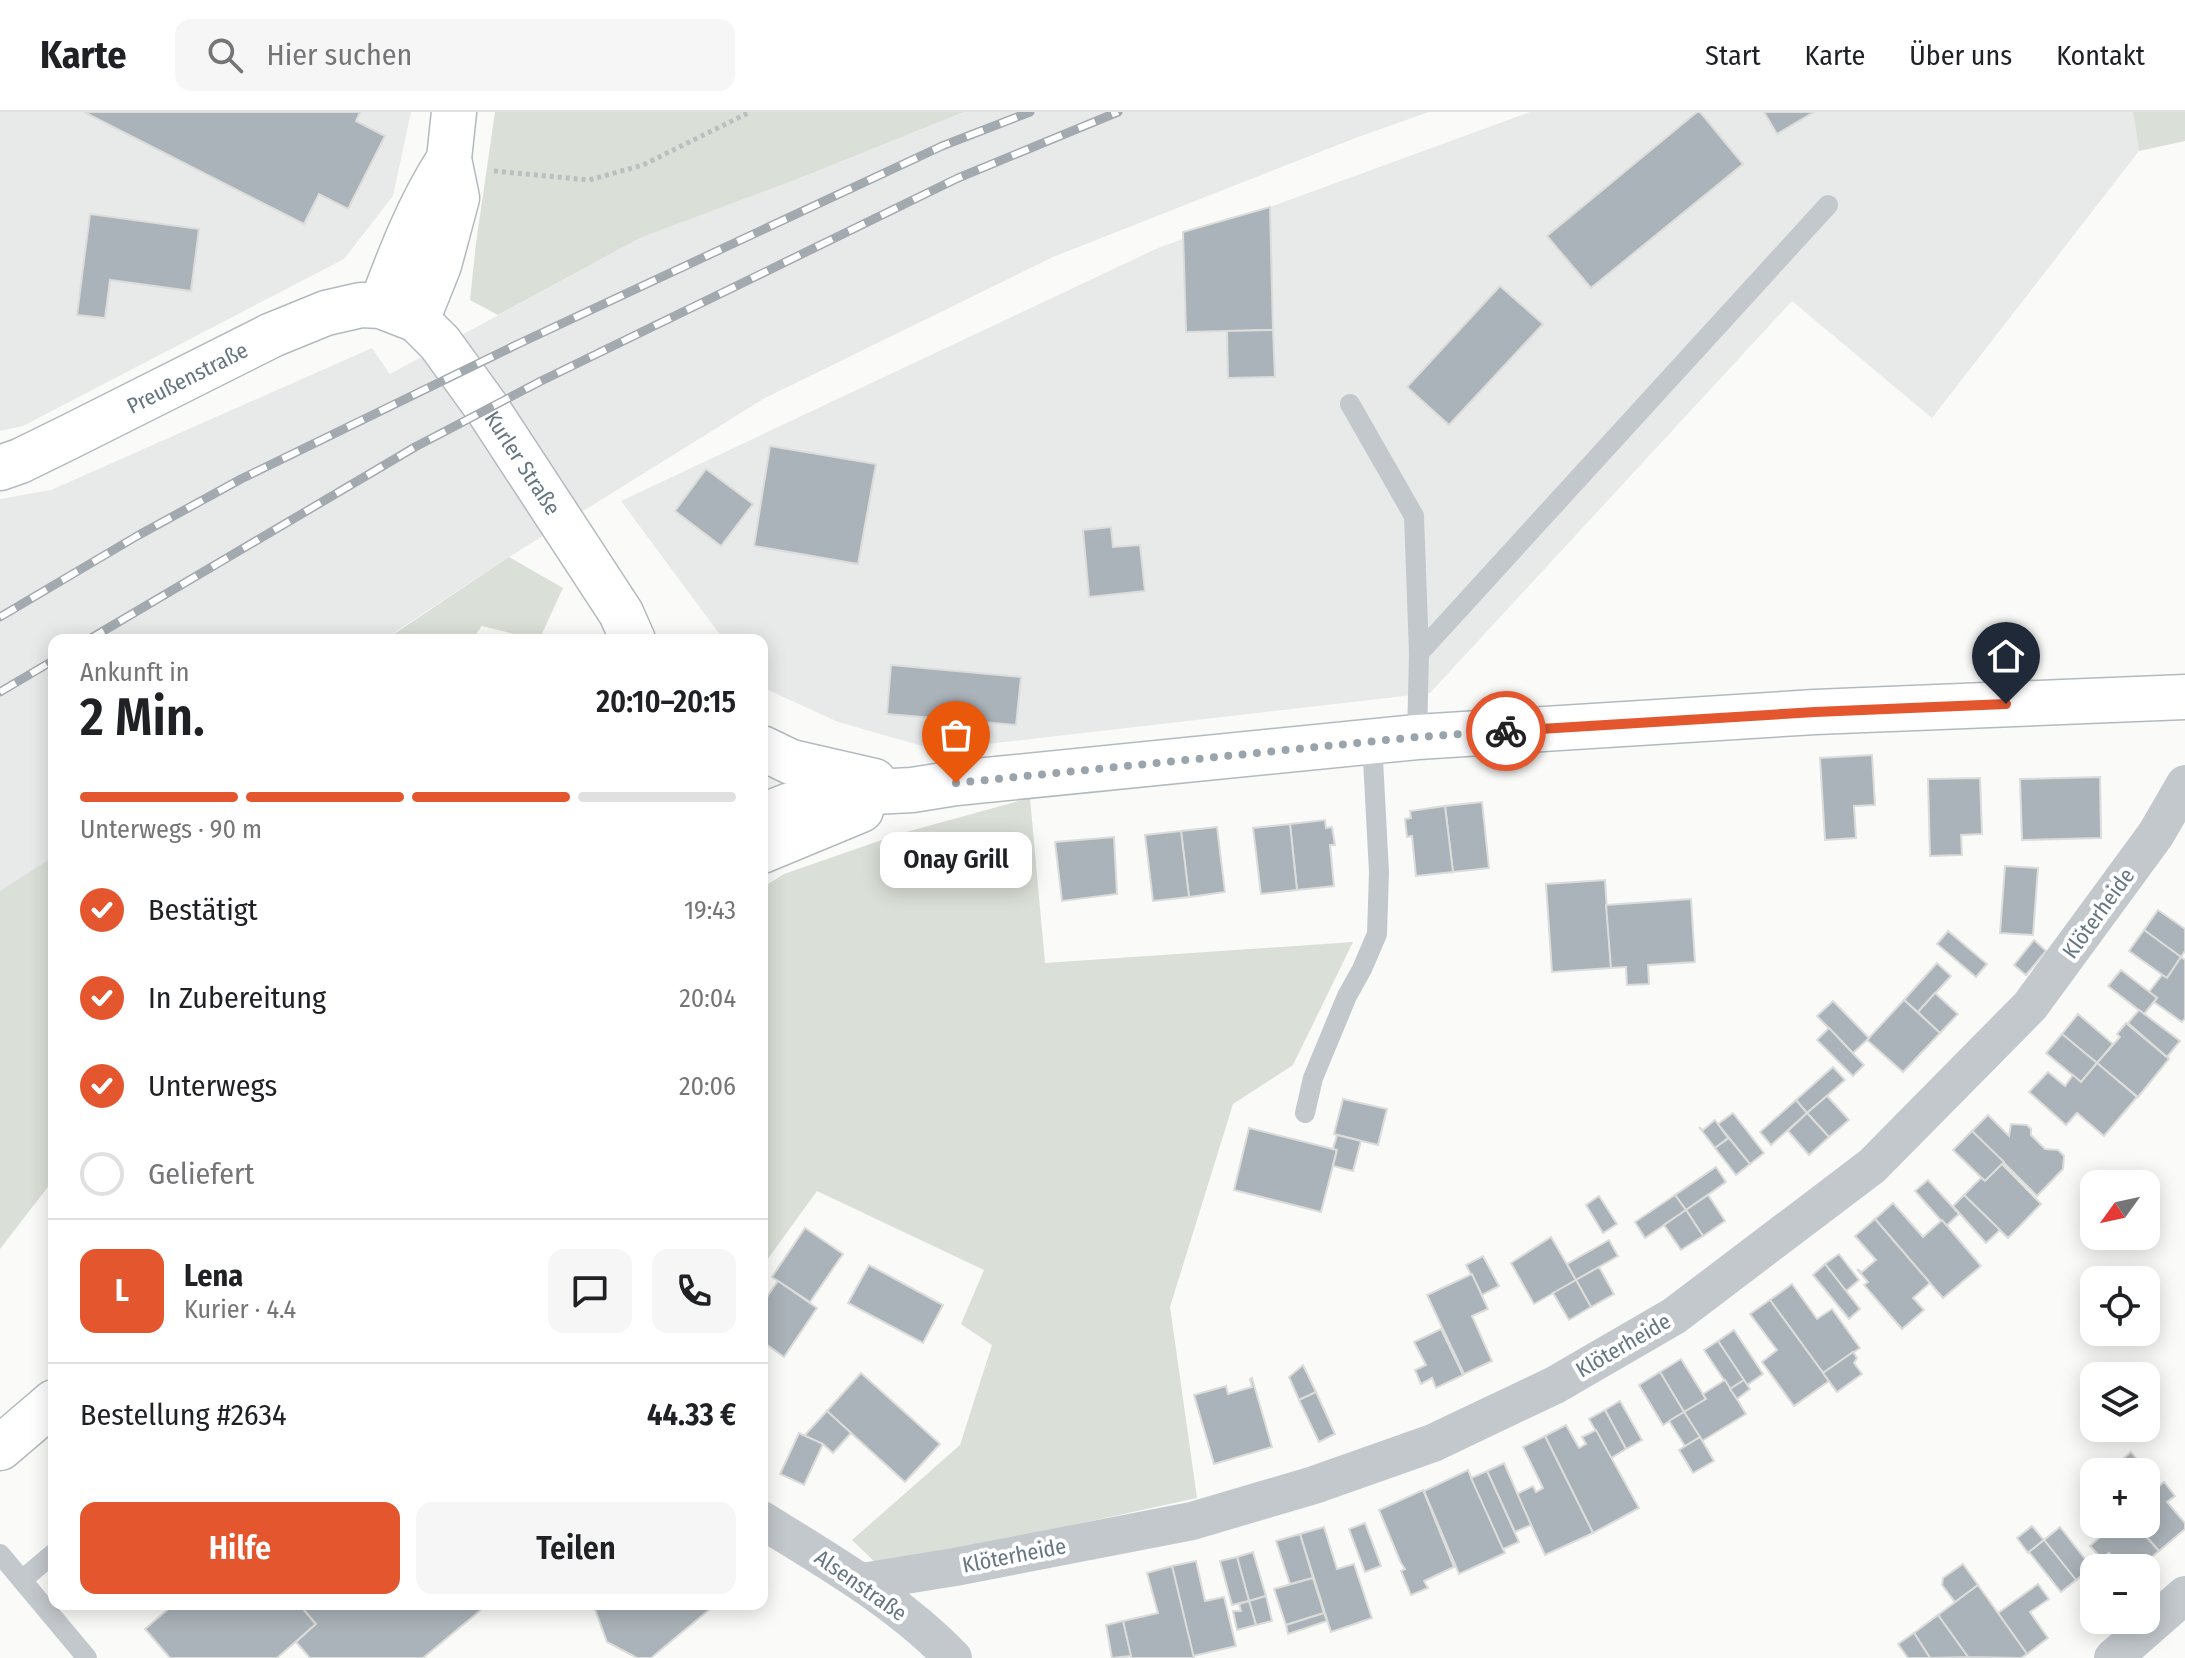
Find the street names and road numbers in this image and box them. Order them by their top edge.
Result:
street label: Preußenstraße [122,336,252,420]
street label: Kurler Straße [479,406,566,520]
street label: Klöterheide [2057,863,2140,964]
street label: Klöterheide [1571,1307,1675,1383]
street label: Klöterheide [960,1532,1068,1579]
street label: Alsenstraße [809,1544,912,1627]

